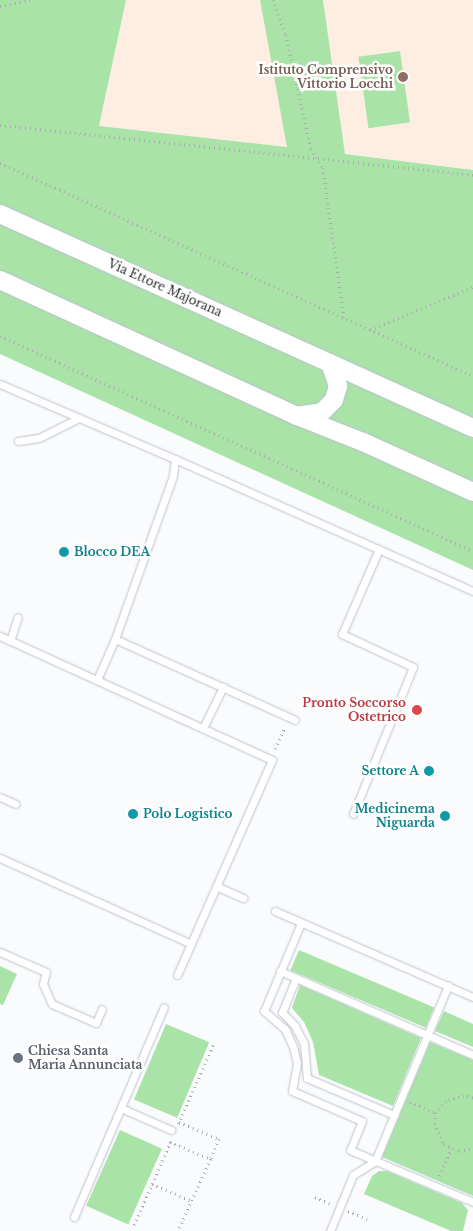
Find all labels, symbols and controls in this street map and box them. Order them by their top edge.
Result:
place label: Istituto Comprensivo Vittorio Locchi [259,63,393,91]
marker: Istituto Comprensivo Vittorio Locchi [397,71,409,83]
street label: Via Ettore Majorana [106,256,224,320]
place label: Blocco DEA [74,545,150,559]
marker: Blocco DEA [58,546,70,558]
place label: Pronto Soccorso Ostetrico [302,696,406,724]
marker: Pronto Soccorso Ostetrico [410,703,424,717]
place label: Settore A [361,764,419,778]
marker: Settore A [423,765,435,777]
place label: Medicinema Niguarda [355,802,435,830]
place label: Polo Logistico [143,807,232,821]
marker: Polo Logistico [127,808,139,820]
marker: Medicinema Niguarda [439,810,451,822]
place label: Chiesa Santa Maria Annunciata [28,1044,143,1072]
marker: Chiesa Santa Maria Annunciata [12,1052,24,1064]

